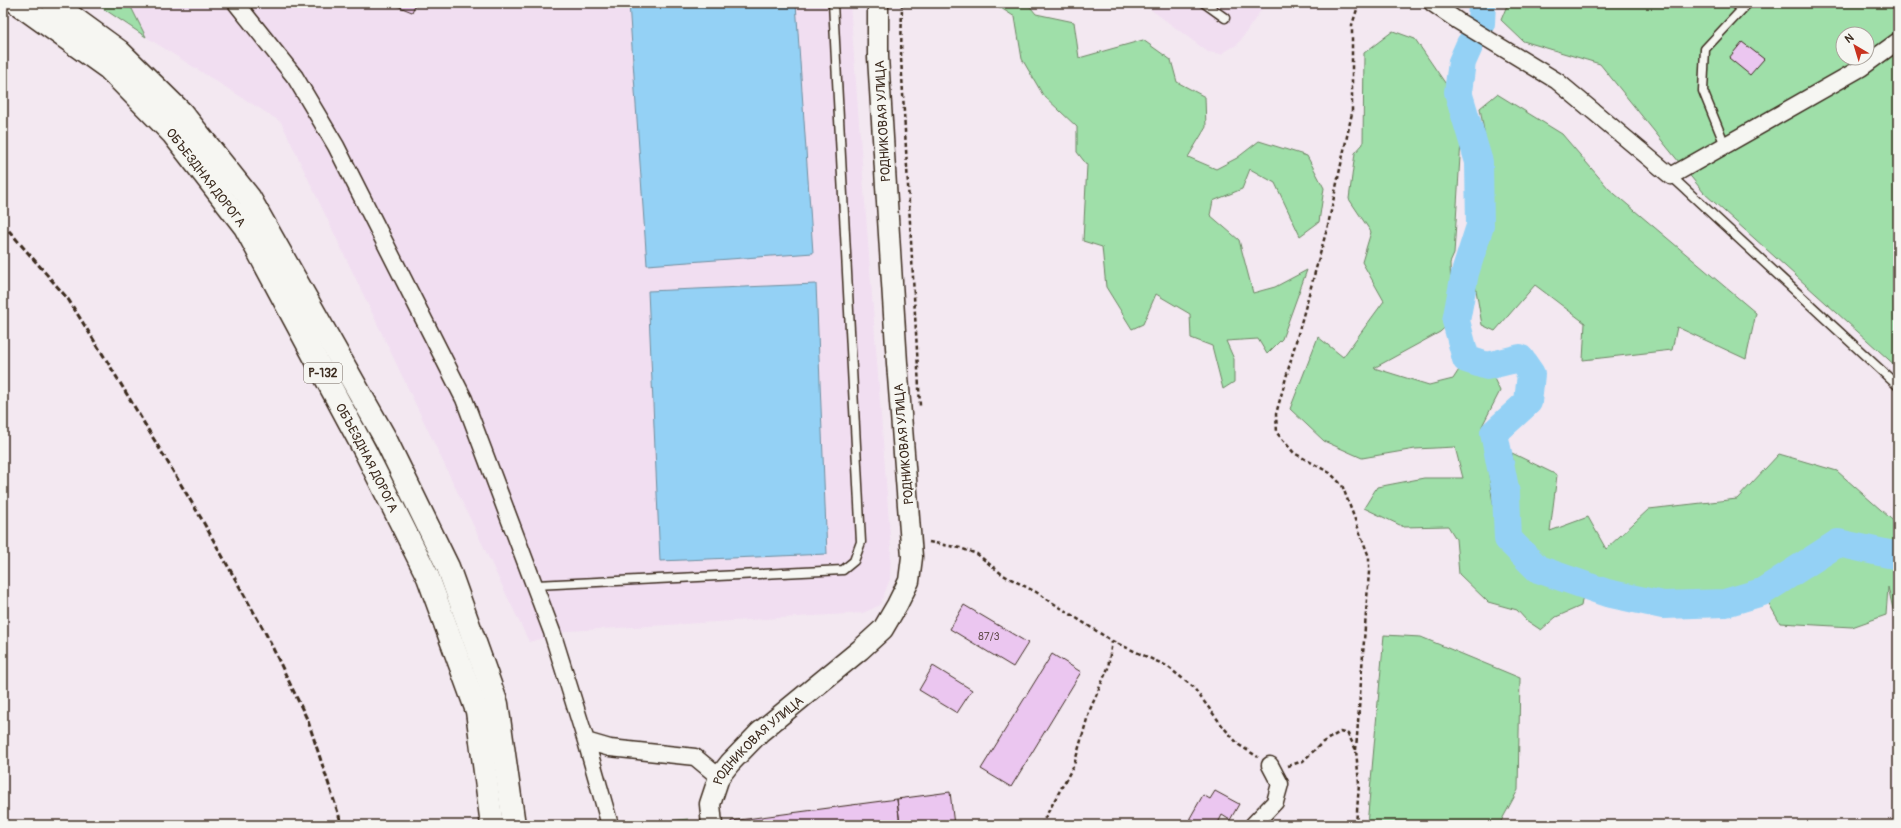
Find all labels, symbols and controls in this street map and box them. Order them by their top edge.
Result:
north arrow [1835,26,1875,66]
text: N [1842,31,1857,46]
street label: РОДНИКОВАЯ УЛИЦА [872,59,894,182]
street label: ОБЪЕЗДНАЯ ДОРОГА [163,125,249,231]
road number: Р-132 [304,363,342,383]
street label: РОДНИКОВАЯ УЛИЦА [891,382,917,505]
street label: ОБЪЕЗДНАЯ ДОРОГА [332,401,402,516]
house number: 87/3 [978,630,1000,643]
street label: РОДНИКОВАЯ УЛИЦА [710,692,807,787]

